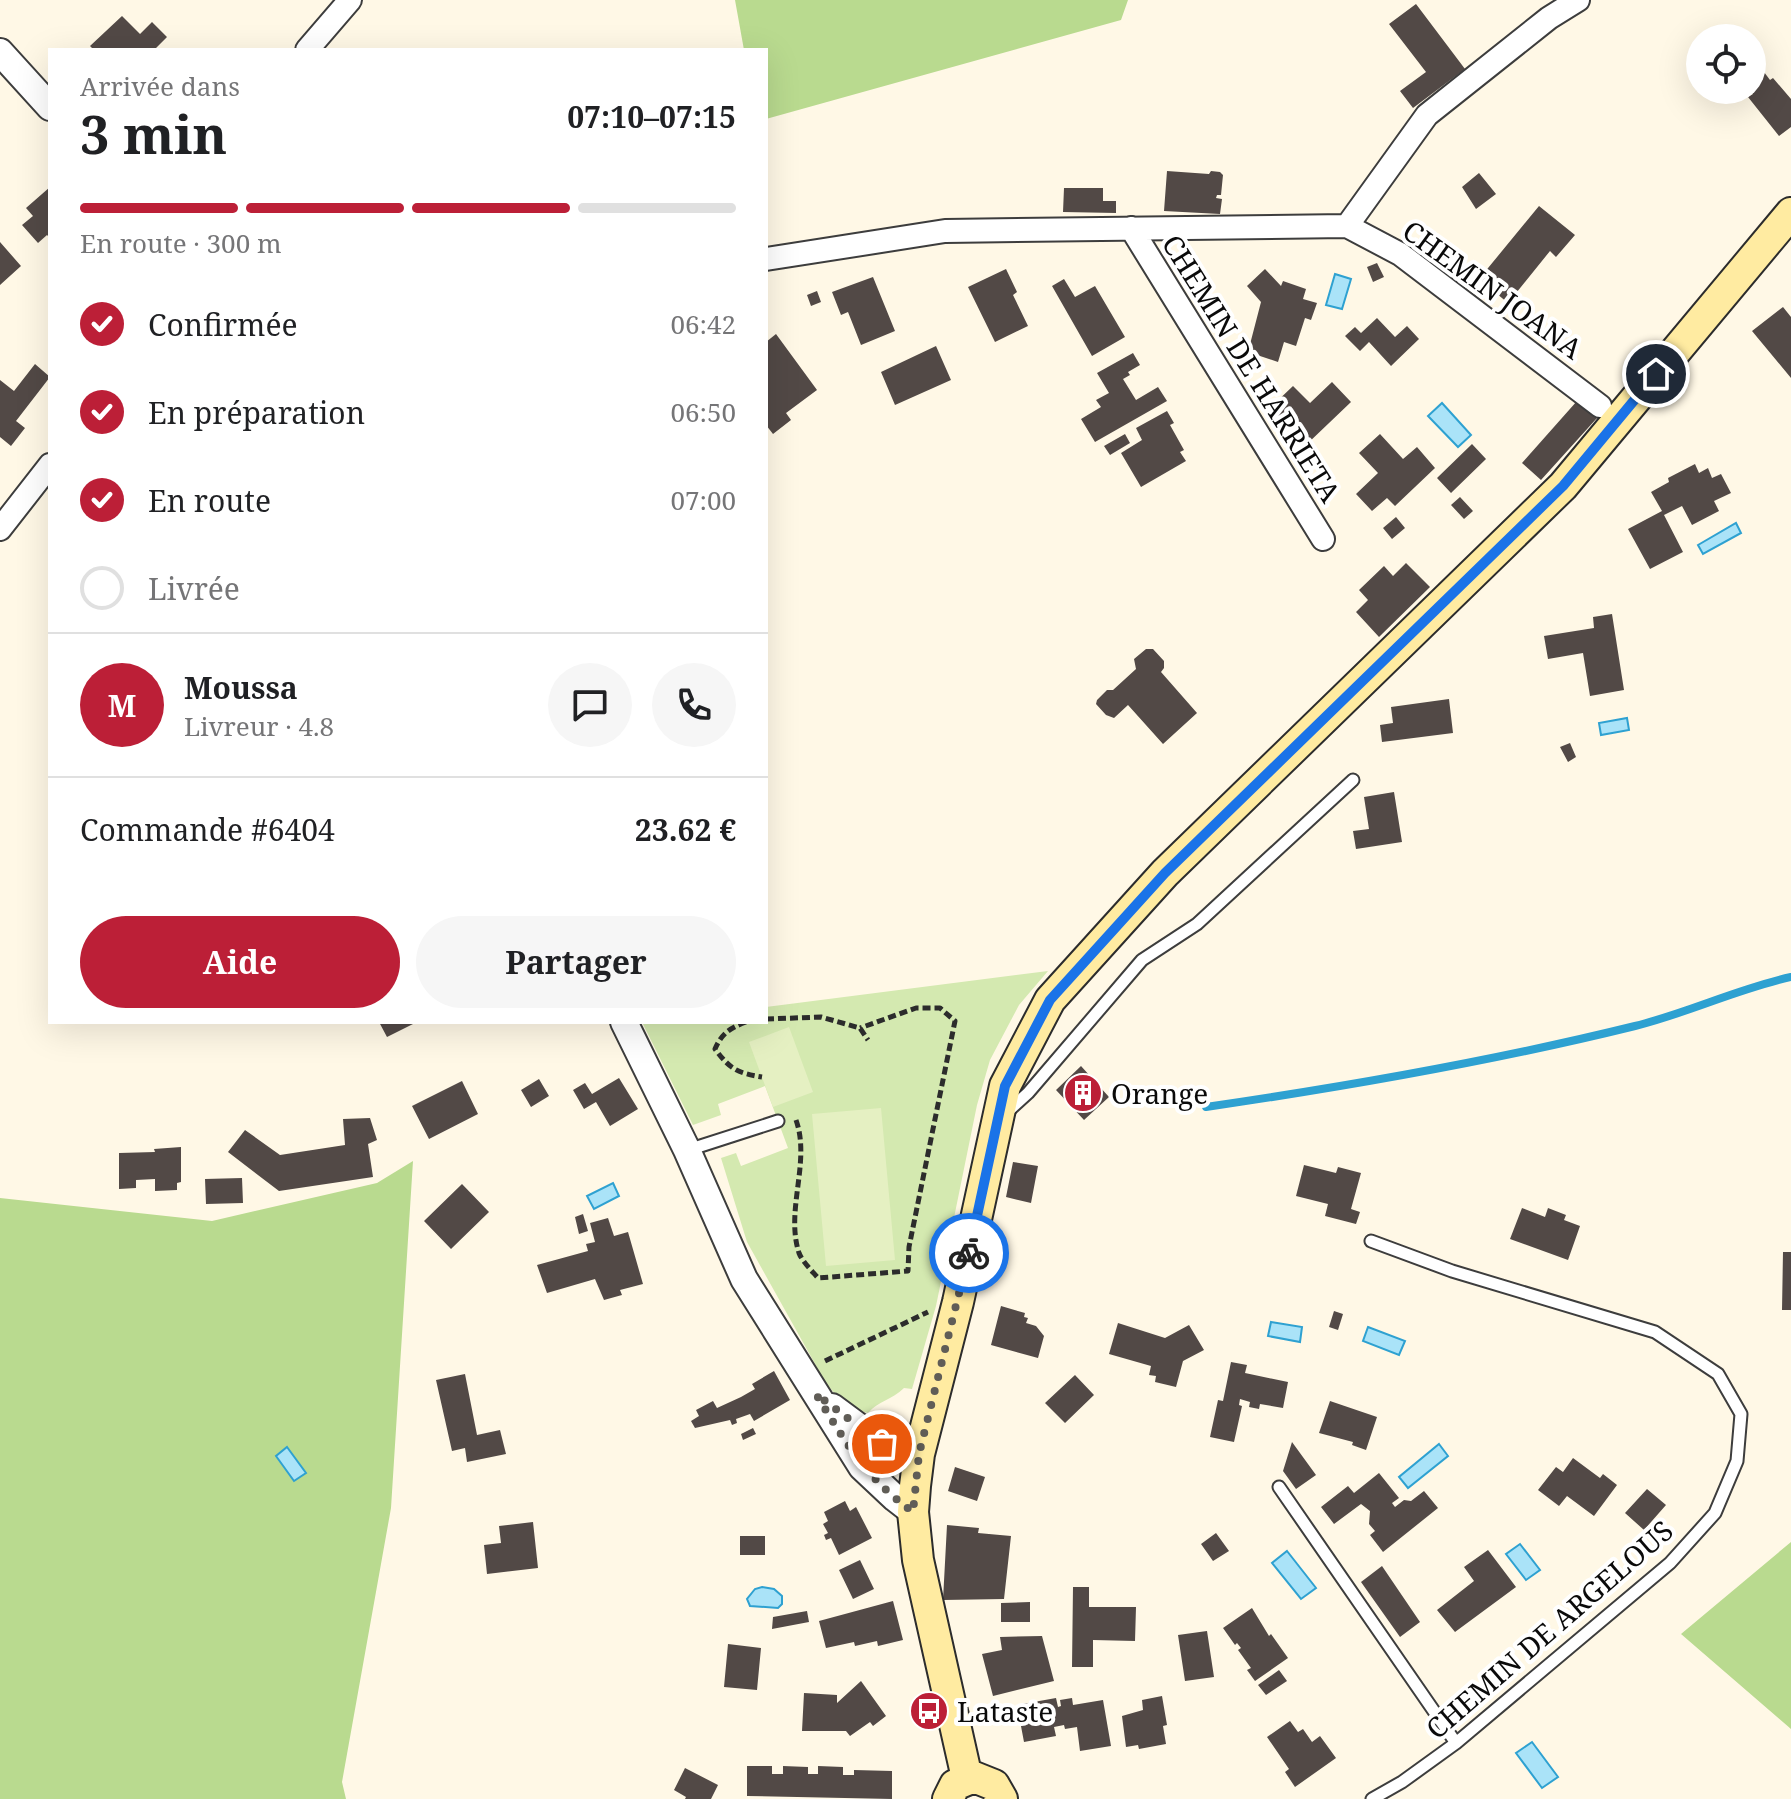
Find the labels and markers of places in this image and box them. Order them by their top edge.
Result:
pin [1622,340,1690,408]
building icon: Orange [1062,1072,1104,1114]
place label: Orange [1111,1074,1208,1112]
pin [848,1410,916,1478]
bus stop icon: Lataste [908,1690,950,1732]
place label: Lataste [957,1692,1053,1730]

